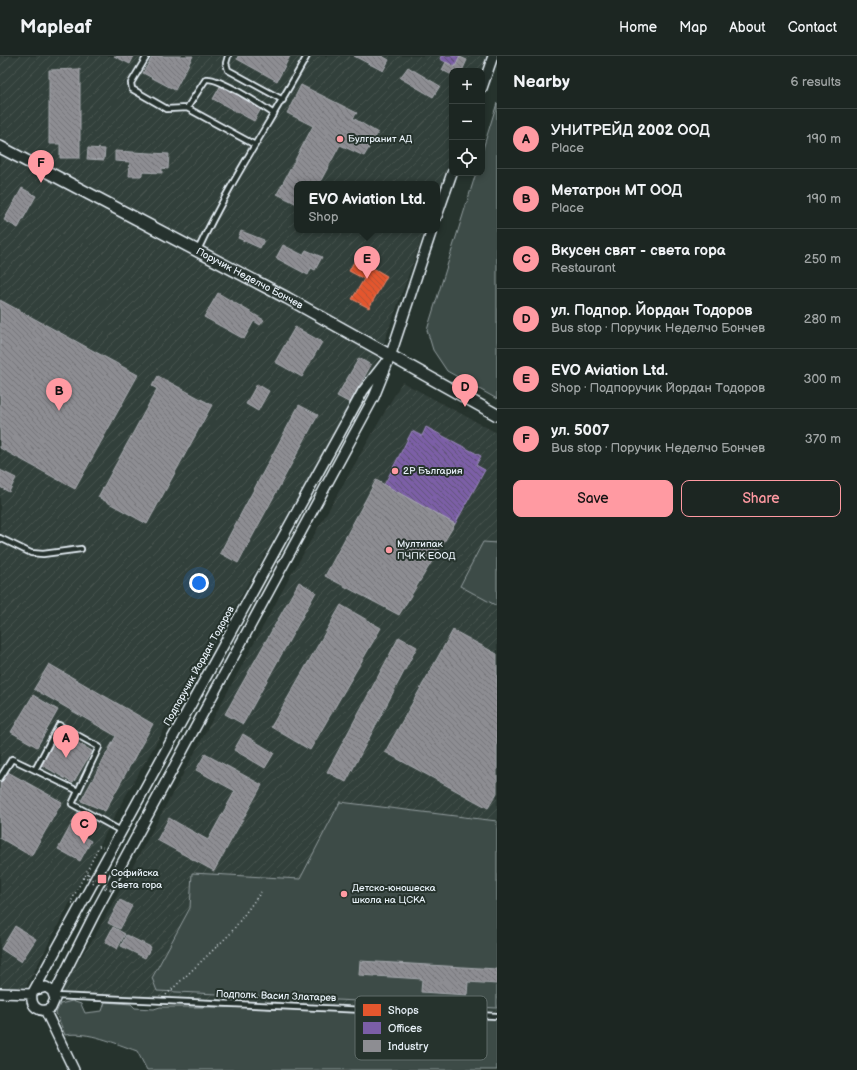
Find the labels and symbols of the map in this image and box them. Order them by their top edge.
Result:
place label: Булгранит АД [348,133,412,145]
marker: Булгранит АД [335,134,345,144]
pin: F [28,150,54,183]
street label: Поручик Неделчо Бончев [194,245,306,312]
pin: E [354,246,380,279]
pin: D [452,374,478,407]
pin: B [46,378,72,411]
place label: 2Р България [403,465,463,477]
marker: 2Р България [390,466,400,476]
place label: Мултипак ПЧПК ЕООД [397,538,455,562]
marker: Мултипак ПЧПК ЕООД [384,545,394,555]
your location [189,573,209,593]
street label: Подпоручик Йордан Тодоров [161,603,237,728]
pin: A [53,725,79,758]
pin: C [71,811,97,844]
place label: Софийска Света гора [111,867,162,891]
marker: Софийска Света гора [96,873,108,885]
place label: Детско-юношеска школа на ЦСКА [352,882,436,906]
marker: Детско-юношеска школа на ЦСКА [339,889,349,899]
street label: Подполк. Васил Златарев [216,988,337,1004]
legend [355,996,487,1060]
text: Shops [388,1004,419,1017]
text: Offices [388,1022,423,1035]
text: Industry [388,1040,428,1053]

